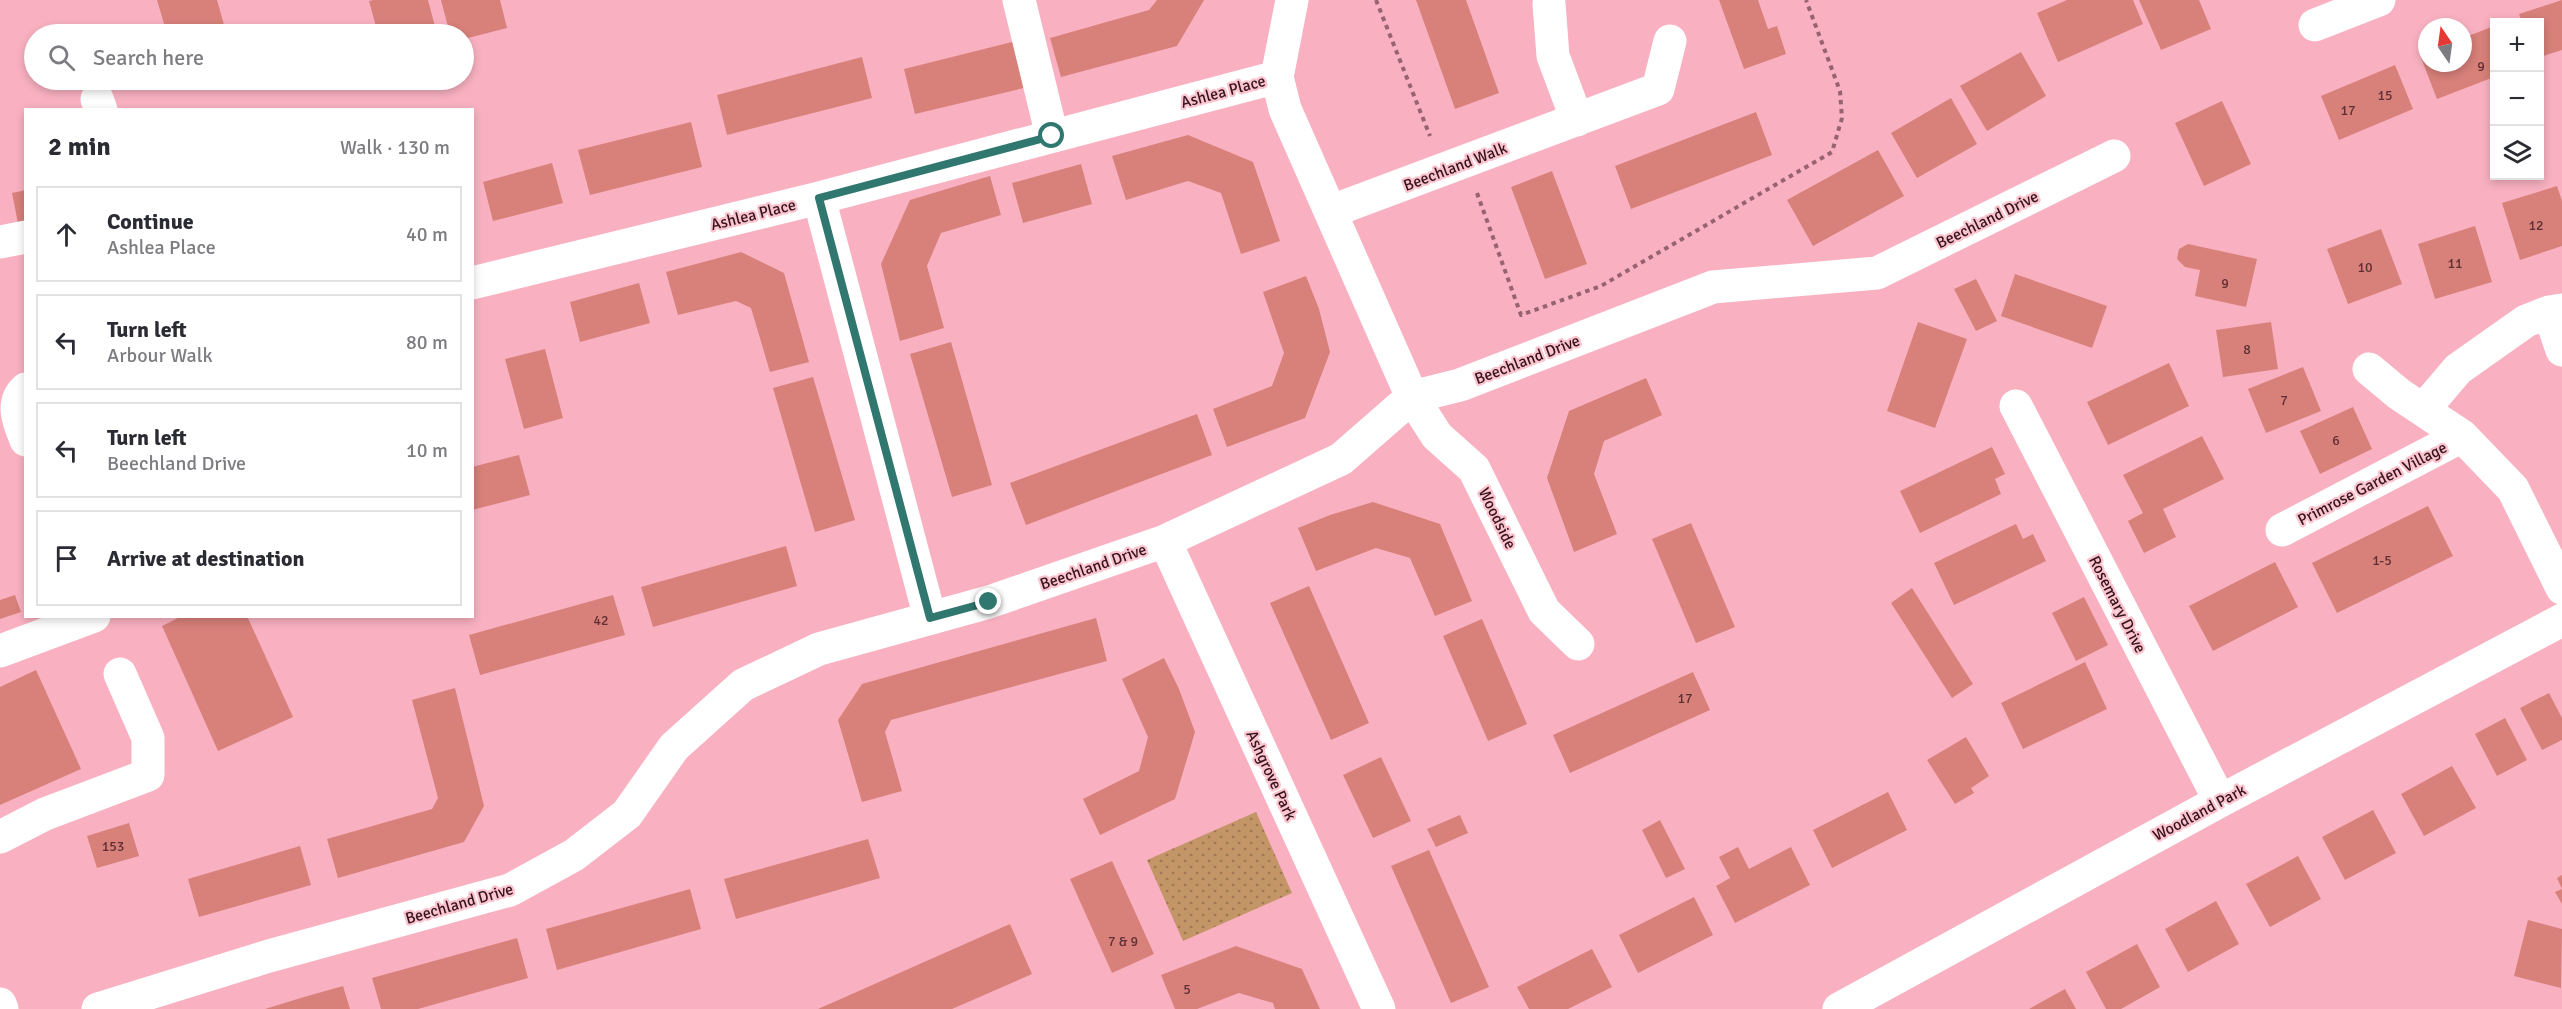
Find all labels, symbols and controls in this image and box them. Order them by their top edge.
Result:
north arrow [2418,18,2472,72]
map controls [2490,18,2544,180]
button: + [2490,18,2544,72]
search box [24,24,474,90]
icon: search [45,41,78,74]
text: Search here [93,44,204,71]
house number: 9 [2477,58,2485,75]
street label: Ashlea Place [1179,71,1268,113]
button: − [2490,72,2544,126]
house number: 15 [2377,87,2393,104]
house number: 17 [2340,102,2356,119]
route start [1038,122,1064,148]
button: layers [2490,126,2544,180]
text: 2 min [48,131,111,163]
text: Walk · 130 m [340,135,450,160]
street label: Beechland Walk [1401,138,1510,196]
street label: Beechland Drive [1933,187,2042,253]
street label: Ashlea Place [709,195,798,235]
text: Continue [107,208,194,235]
house number: 12 [2528,217,2544,234]
icon: ahead [50,218,83,251]
text: 40 m [406,222,448,247]
text: Ashlea Place [107,235,216,260]
house number: 11 [2447,255,2463,272]
house number: 10 [2357,259,2373,276]
house number: 9 [2221,275,2229,292]
text: Turn left [107,316,187,343]
icon: left [50,326,83,359]
text: 80 m [406,330,448,355]
street label: Beechland Drive [1472,331,1583,389]
house number: 8 [2243,341,2251,358]
text: Arbour Walk [107,343,213,368]
house number: 7 [2280,392,2288,409]
text: Turn left [107,424,187,451]
house number: 6 [2332,432,2340,449]
icon: left [50,434,83,467]
text: 10 m [406,438,448,463]
street label: Primrose Garden Village [2295,438,2450,530]
text: Beechland Drive [107,451,246,476]
street label: Woodside [1474,484,1521,552]
street label: Beechland Drive [1037,539,1149,595]
icon: arrive [50,542,83,575]
text: Arrive at destination [107,545,304,572]
street label: Rosemary Drive [2084,552,2150,657]
house number: 1-5 [2372,552,2392,569]
route end [975,588,1001,614]
house number: 42 [593,612,609,629]
house number: 17 [1677,690,1693,707]
street label: Ashgrove Park [1242,727,1301,824]
street label: Woodland Park [2150,780,2249,846]
house number: 153 [102,838,124,855]
street label: Beechland Drive [403,879,516,929]
house number: 7 & 9 [1108,933,1138,950]
house number: 5 [1183,981,1191,998]

